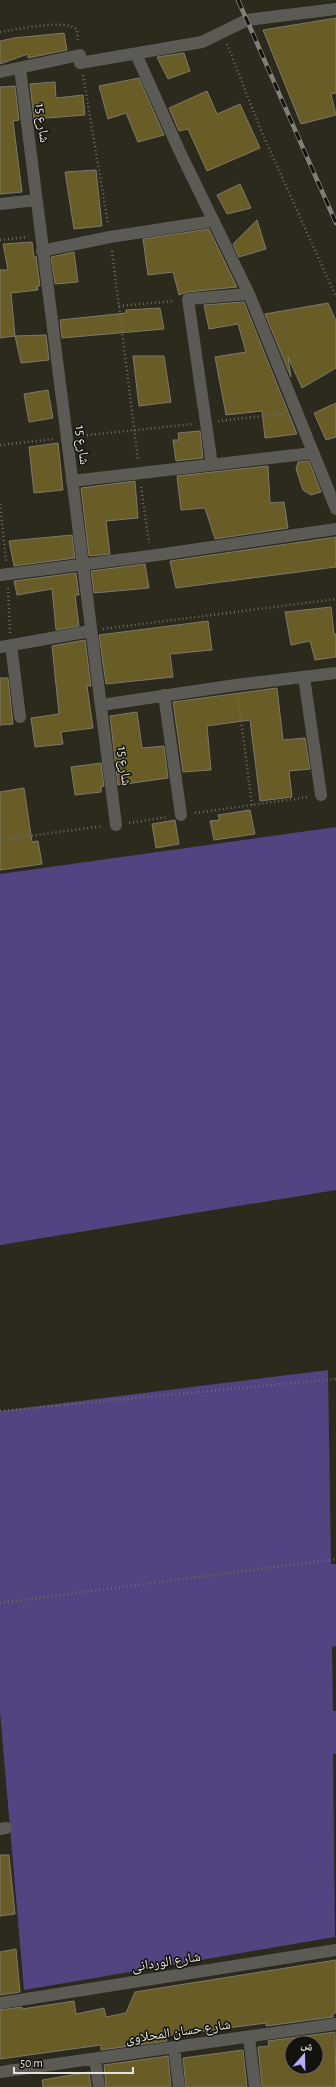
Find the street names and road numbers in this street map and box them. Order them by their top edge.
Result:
street label: شارع 15 [31,102,51,144]
street label: شارع 15 [71,424,91,466]
street label: شارع 15 [113,745,133,787]
street label: شارع الوردانى [130,1950,202,1976]
street label: شارع حسان المحلاوى [124,2018,232,2048]

